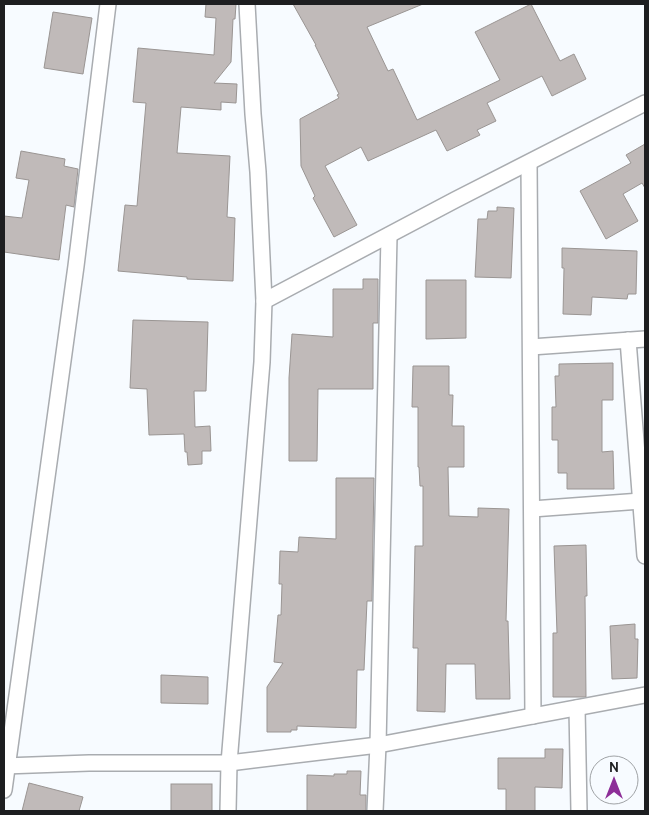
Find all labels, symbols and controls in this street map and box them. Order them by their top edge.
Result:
north arrow [589,755,639,805]
text: N [609,758,619,776]

